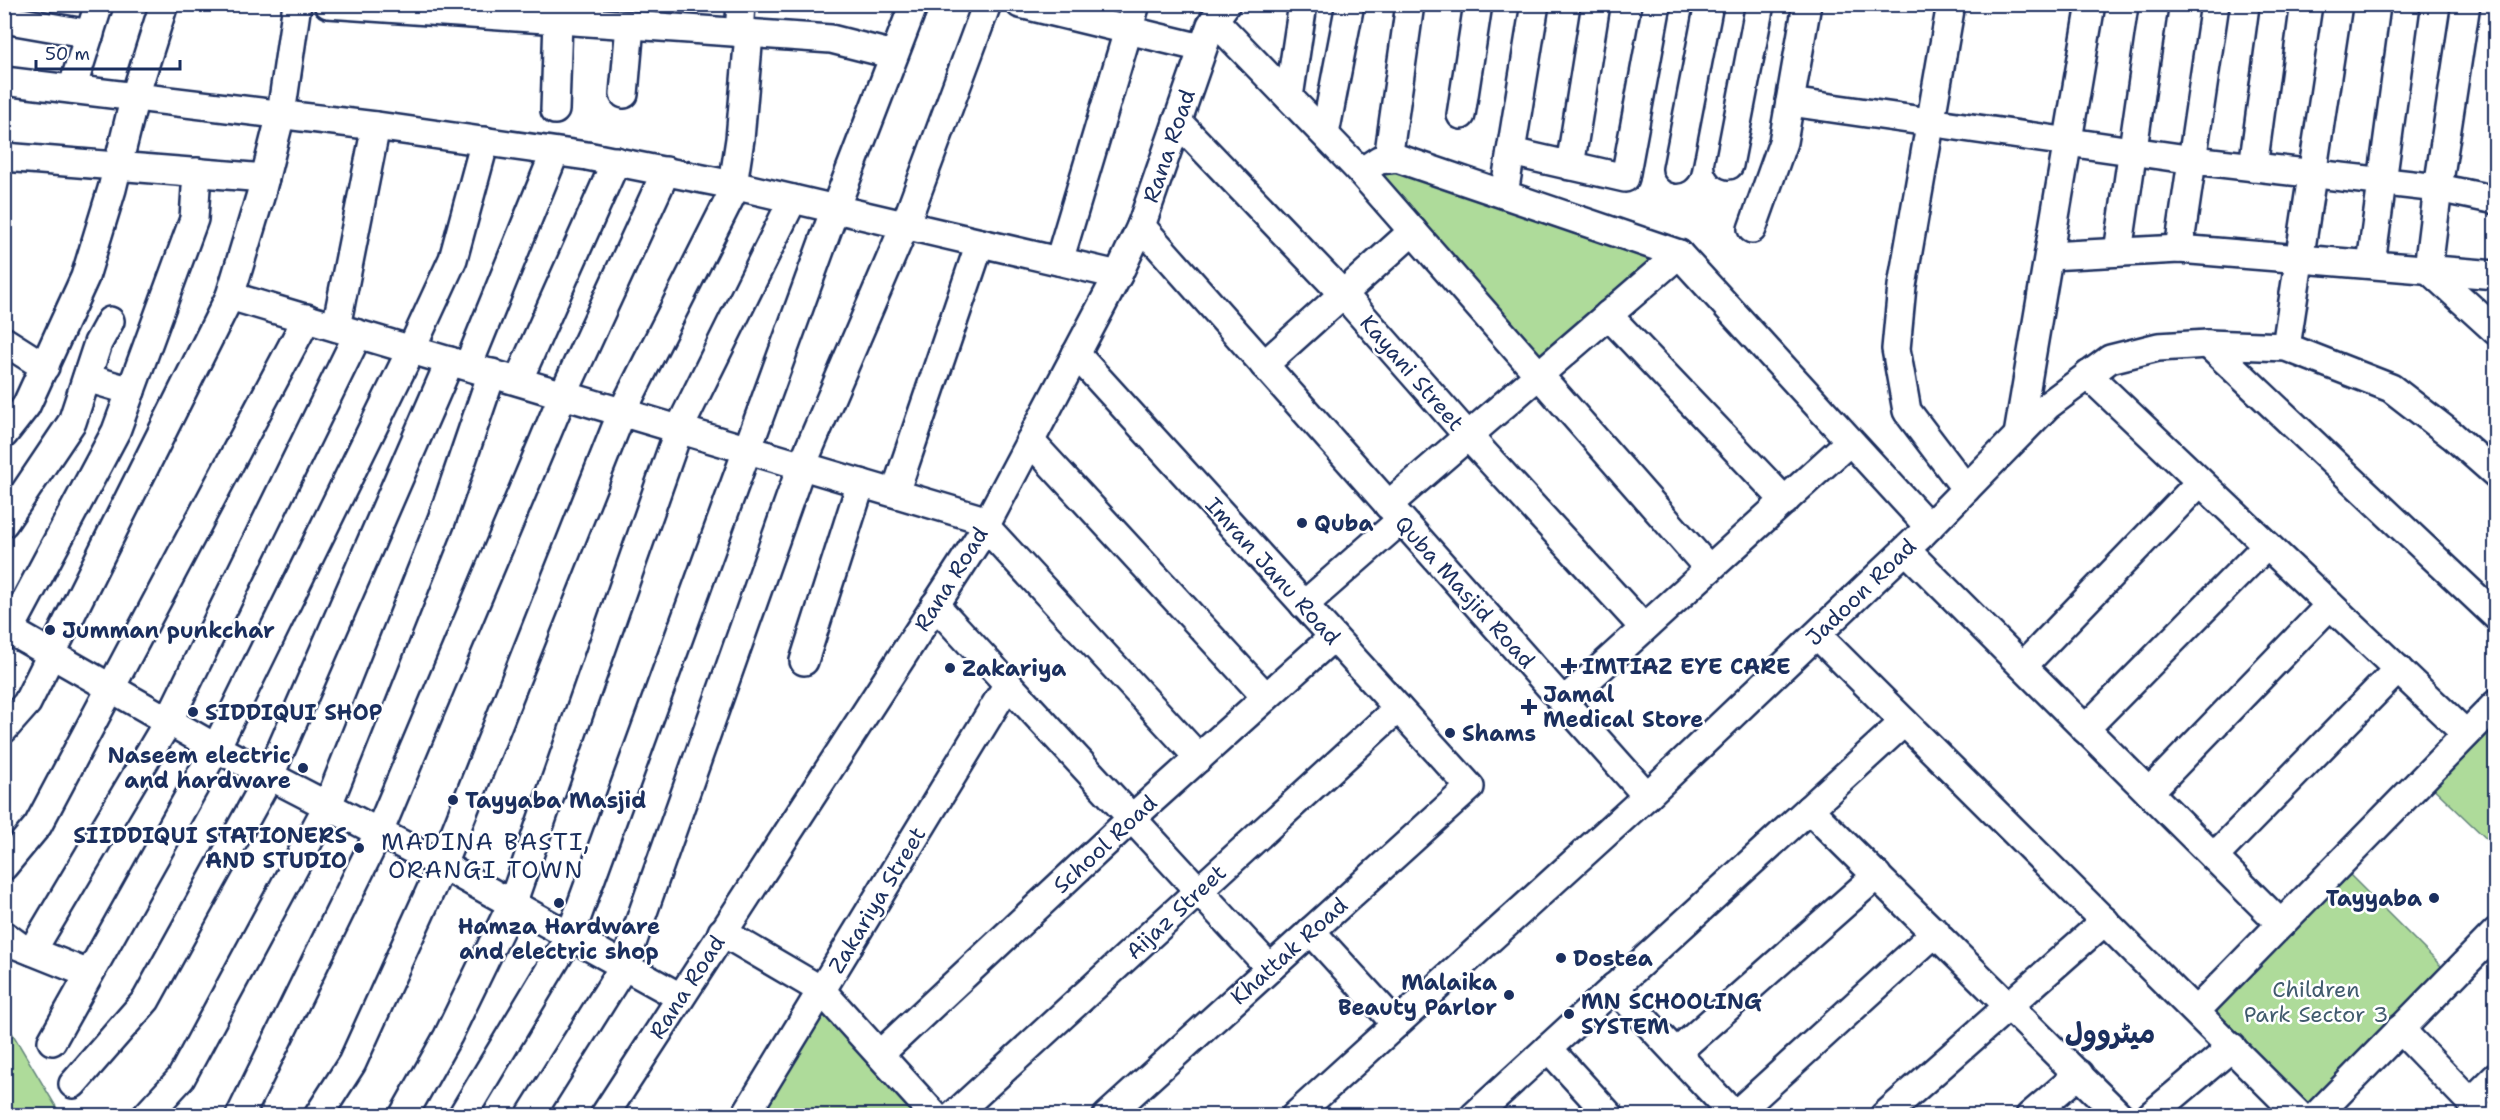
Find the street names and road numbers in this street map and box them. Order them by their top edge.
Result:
street label: Rana Road [1136,85,1202,207]
street label: Kayani Street [1354,309,1470,437]
street label: Imran Janu Road [1199,491,1347,651]
street label: Quba Masjid Road [1389,509,1541,675]
street label: Rana Road [907,521,995,637]
street label: Jadoon Road [1799,532,1923,652]
street label: School Road [1047,788,1163,900]
street label: Zakariya Street [822,821,932,979]
street label: Aijaz Street [1120,858,1232,966]
street label: Khattak Road [1224,891,1354,1011]
street label: Rana Road [643,929,731,1044]

